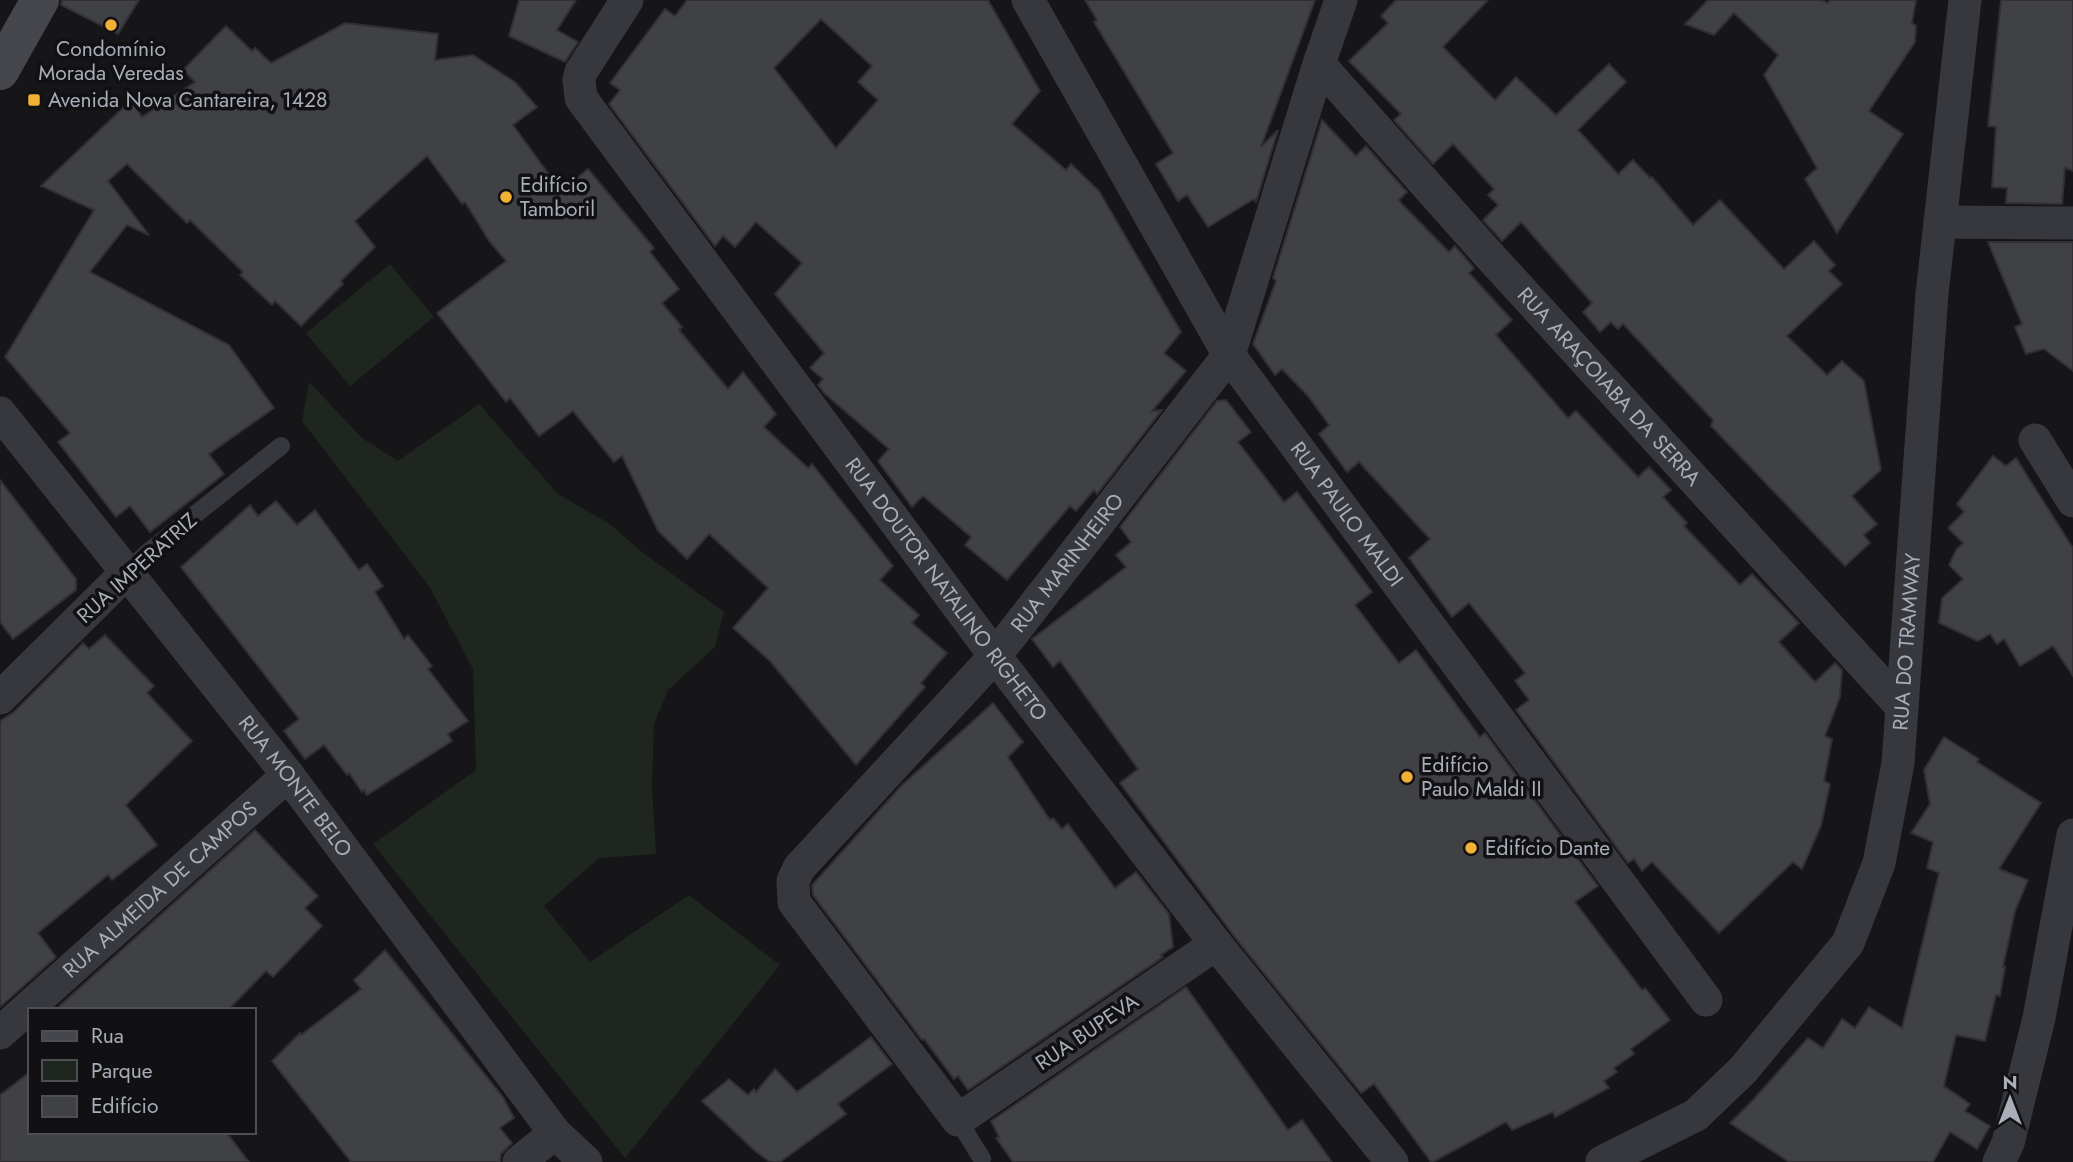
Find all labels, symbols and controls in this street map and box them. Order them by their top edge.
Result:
marker: Condomínio Morada Veredas [103,17,119,33]
place label: Condomínio Morada Veredas [38,34,184,88]
place label: Avenida Nova Cantareira, 1428 [48,85,327,115]
marker: Avenida Nova Cantareira, 1428 [26,92,42,108]
place label: Edifício Tamboril [520,170,595,224]
marker: Edifício Tamboril [498,189,514,205]
street label: RUA ARAÇOIABA DA SERRA [1510,281,1708,493]
street label: RUA PAULO MALDI [1283,435,1410,593]
street label: RUA DOUTOR NATALINO RIGHETO [838,452,1055,727]
street label: RUA MARINHEIRO [1004,487,1131,639]
street label: RUA IMPERATRIZ [70,505,204,630]
street label: RUA DO TRAMWAY [1885,552,1928,732]
street label: RUA MONTE BELO [231,709,359,863]
place label: Edifício Paulo Maldi II [1421,750,1542,804]
marker: Edifício Paulo Maldi II [1399,769,1415,785]
street label: RUA ALMEIDA DE CAMPOS [56,794,264,985]
place label: Edifício Dante [1485,833,1610,863]
marker: Edifício Dante [1463,840,1479,856]
street label: RUA BUPEVA [1029,986,1145,1078]
legend [28,1008,256,1134]
text: Rua [91,1021,124,1051]
text: Parque [91,1056,153,1086]
north arrow [1975,1064,2045,1134]
text: N [2002,1069,2018,1096]
text: Edifício [91,1091,158,1121]

